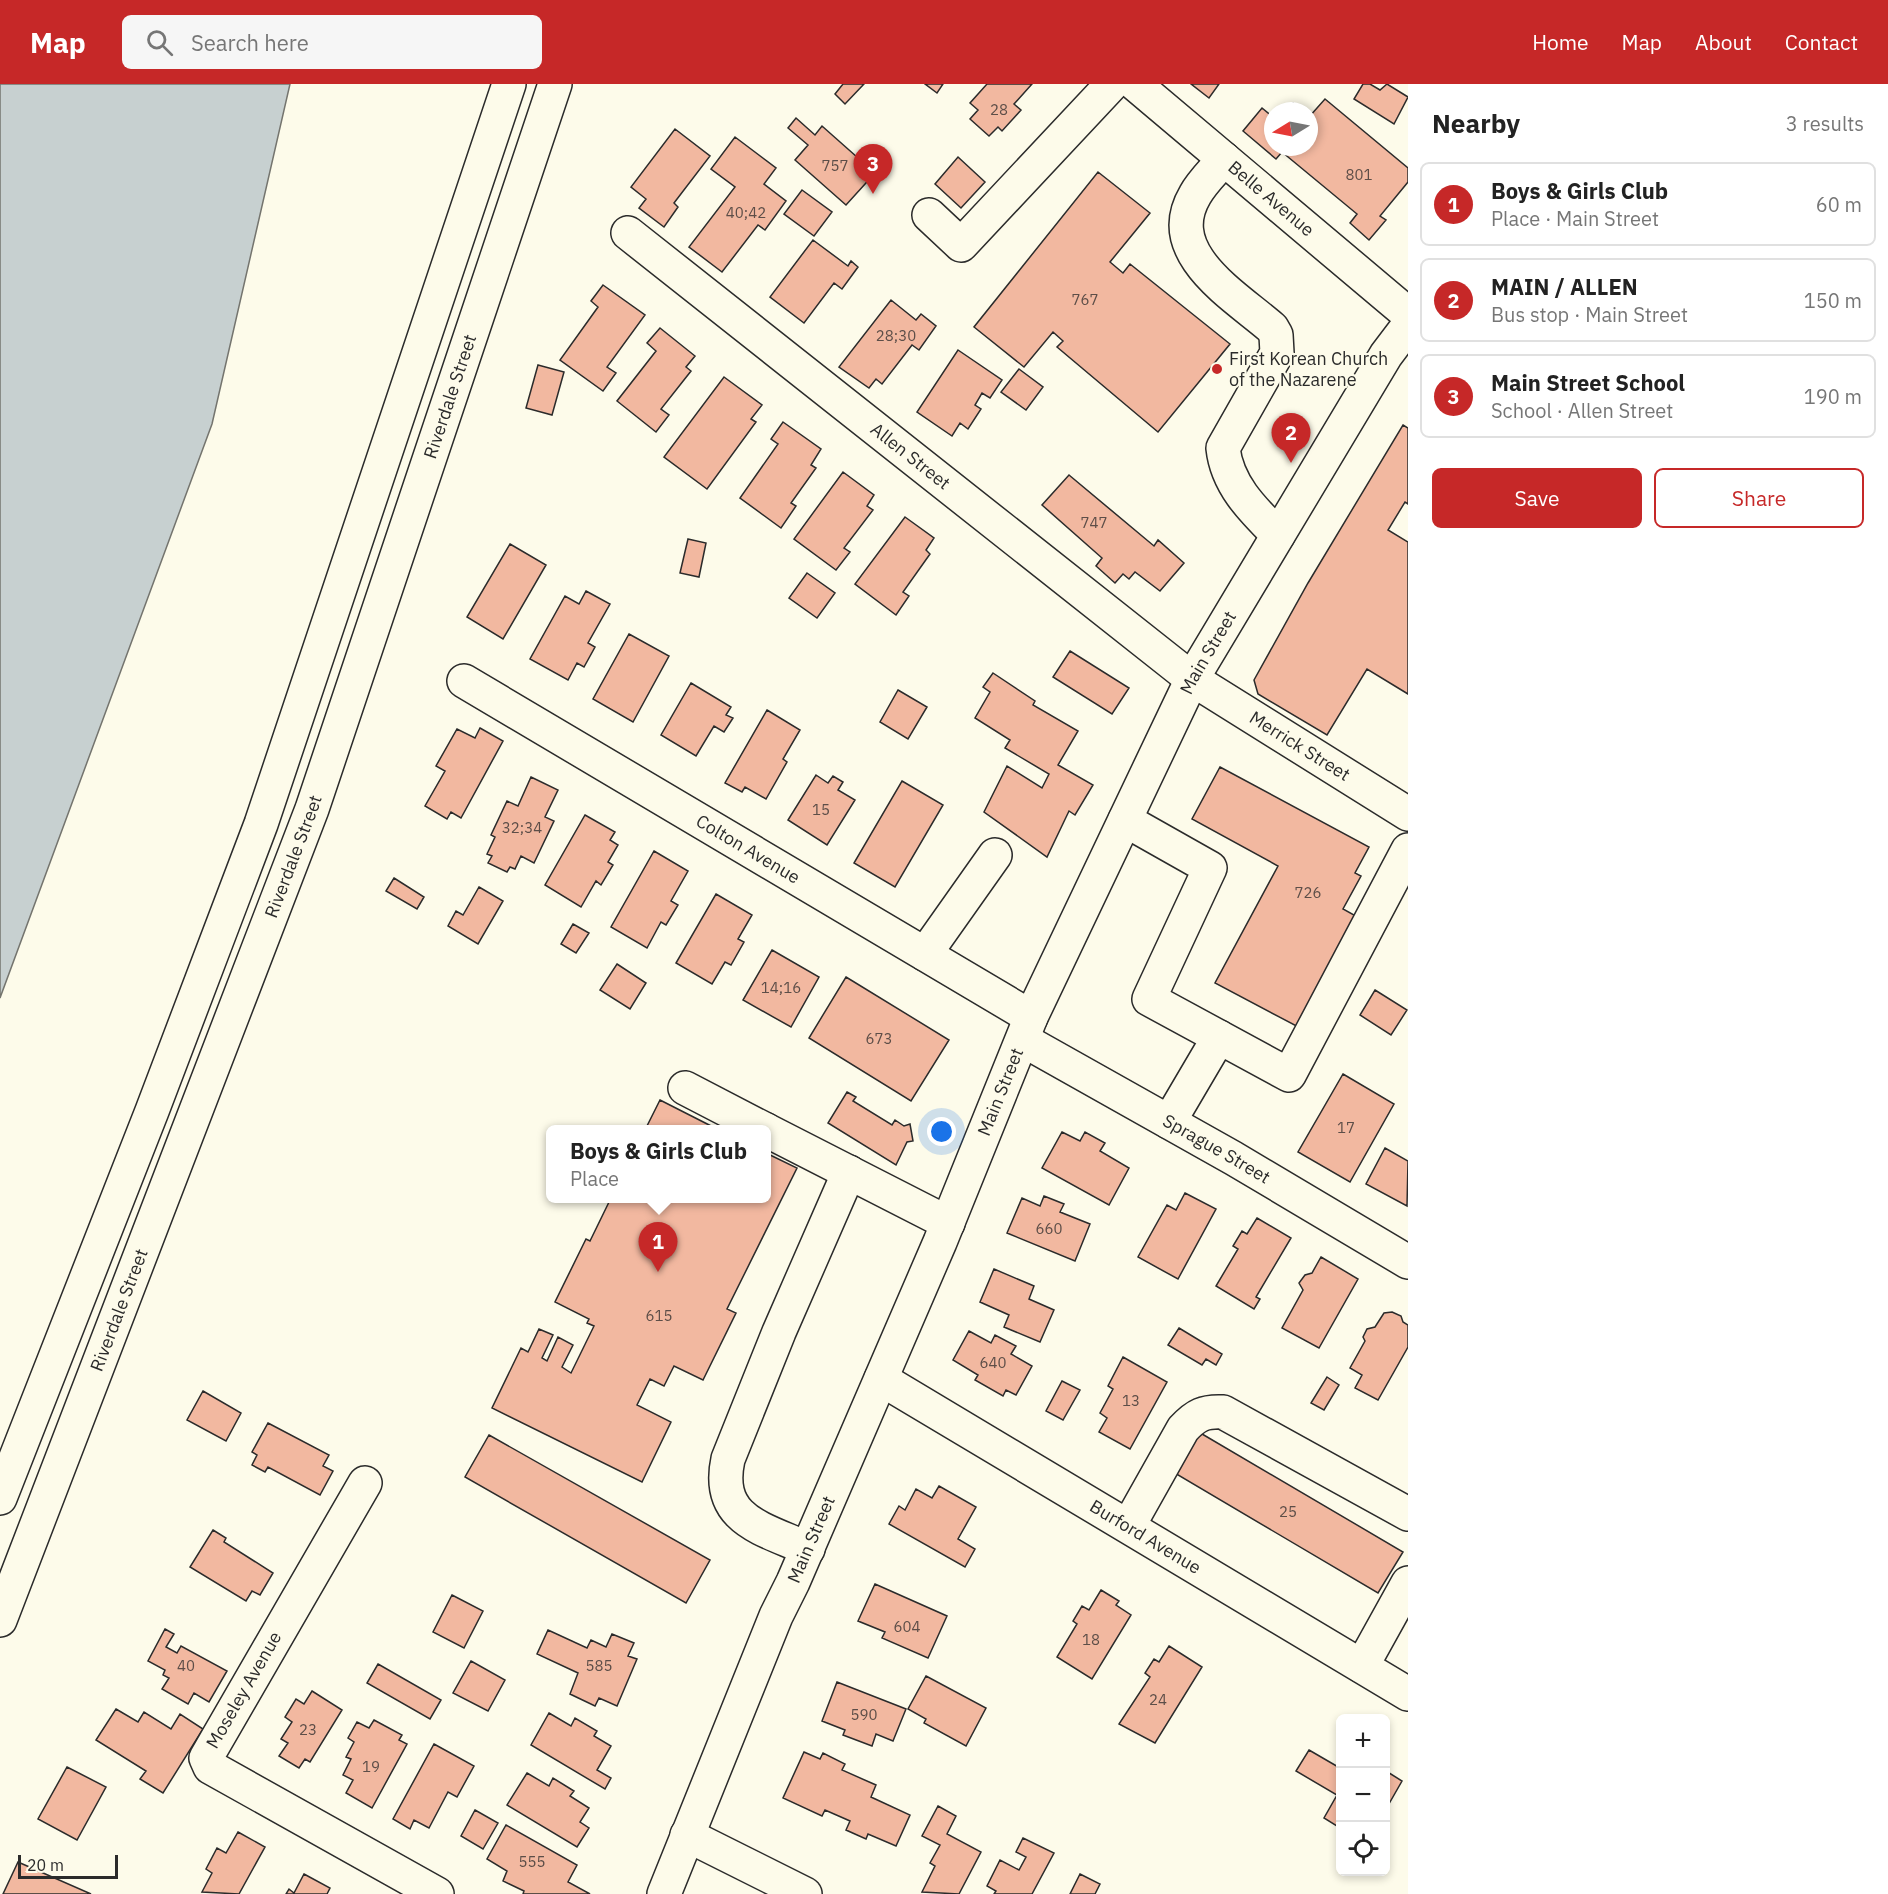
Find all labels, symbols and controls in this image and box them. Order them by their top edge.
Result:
search box [122,15,542,69]
text: Map [30,24,86,61]
icon: search [143,26,176,59]
text: Search here [191,28,309,57]
text: Home [1532,28,1589,56]
text: Map [1622,28,1662,56]
text: About [1695,28,1752,56]
text: Contact [1785,28,1858,56]
house number: 28 [990,100,1008,119]
north arrow [1264,102,1318,156]
text: Nearby [1432,106,1520,140]
text: 3 results [1786,110,1864,137]
pin: 3 [854,144,892,194]
street label: Belle Avenue [1224,155,1319,241]
house number: 757 [821,156,849,175]
house number: 801 [1345,165,1373,184]
text: Boys & Girls Club [1491,176,1668,205]
text: 1 [1448,191,1460,218]
text: 60 m [1816,191,1862,218]
house number: 40;42 [726,203,766,222]
text: Place · Main Street [1491,205,1659,232]
text: MAIN / ALLEN [1491,272,1638,301]
text: 2 [1448,287,1460,314]
text: 150 m [1804,287,1862,314]
house number: 767 [1071,290,1099,309]
text: Bus stop · Main Street [1491,301,1688,328]
house number: 28;30 [876,326,916,345]
street label: Riverdale Street [418,331,481,461]
place label: First Korean Church of the Nazarene [1229,347,1388,391]
marker: First Korean Church of the Nazarene [1210,362,1224,376]
text: Main Street School [1491,368,1685,397]
text: 3 [1448,383,1460,410]
text: 190 m [1804,383,1862,410]
text: School · Allen Street [1491,397,1673,424]
pin: 2 [1272,414,1310,463]
street label: Allen Street [866,417,955,494]
button: Save [1432,468,1642,528]
button: Share [1654,468,1864,528]
house number: 747 [1080,513,1108,532]
street label: Main Street [1174,607,1241,698]
street label: Merrick Street [1245,706,1355,786]
street label: Riverdale Street [259,792,327,921]
house number: 15 [812,800,830,819]
street label: Colton Avenue [692,809,804,889]
house number: 32;34 [502,818,542,837]
house number: 726 [1294,883,1322,902]
house number: 14;16 [761,978,801,997]
house number: 673 [865,1029,893,1048]
street label: Main Street [972,1044,1028,1139]
street label: Sprague Street [1159,1109,1275,1189]
your location [927,1117,956,1146]
house number: 17 [1337,1118,1355,1137]
popup [546,1125,771,1203]
text: Boys & Girls Club [570,1136,747,1165]
text: Place [570,1165,619,1192]
house number: 660 [1035,1219,1063,1238]
pin: 1 [638,1222,678,1272]
street label: Riverdale Street [85,1245,153,1375]
house number: 615 [645,1306,673,1325]
house number: 640 [979,1353,1007,1372]
house number: 13 [1122,1391,1140,1410]
street label: Main Street [782,1492,840,1586]
street label: Burford Avenue [1086,1494,1206,1579]
house number: 25 [1279,1502,1297,1521]
house number: 604 [893,1617,921,1636]
street label: Moseley Avenue [201,1627,286,1752]
house number: 18 [1082,1630,1100,1649]
house number: 40 [177,1656,195,1675]
house number: 585 [585,1656,613,1675]
house number: 24 [1149,1690,1167,1709]
house number: 590 [850,1705,878,1724]
map controls [1336,1714,1390,1876]
button: + [1336,1714,1390,1768]
house number: 23 [299,1720,317,1739]
house number: 19 [362,1757,380,1776]
button: − [1336,1768,1390,1822]
button: locate [1336,1822,1390,1876]
scale bar [18,1852,118,1880]
house number: 555 [518,1852,546,1871]
text: 20 m [27,1855,64,1875]

